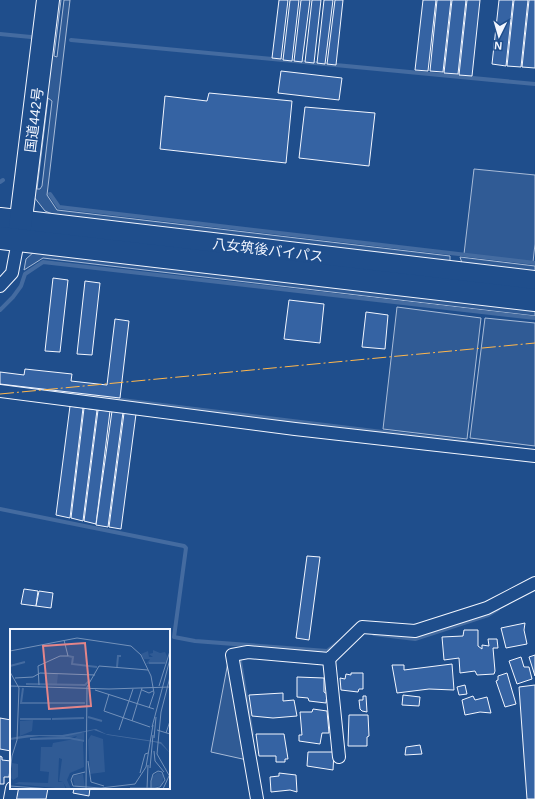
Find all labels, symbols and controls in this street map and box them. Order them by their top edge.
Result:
north arrow [479,16,519,56]
text: N [494,40,503,52]
street label: 国道442号 [22,87,46,153]
street label: 八女筑後バイパス [212,235,324,265]
inset map [10,629,170,789]

